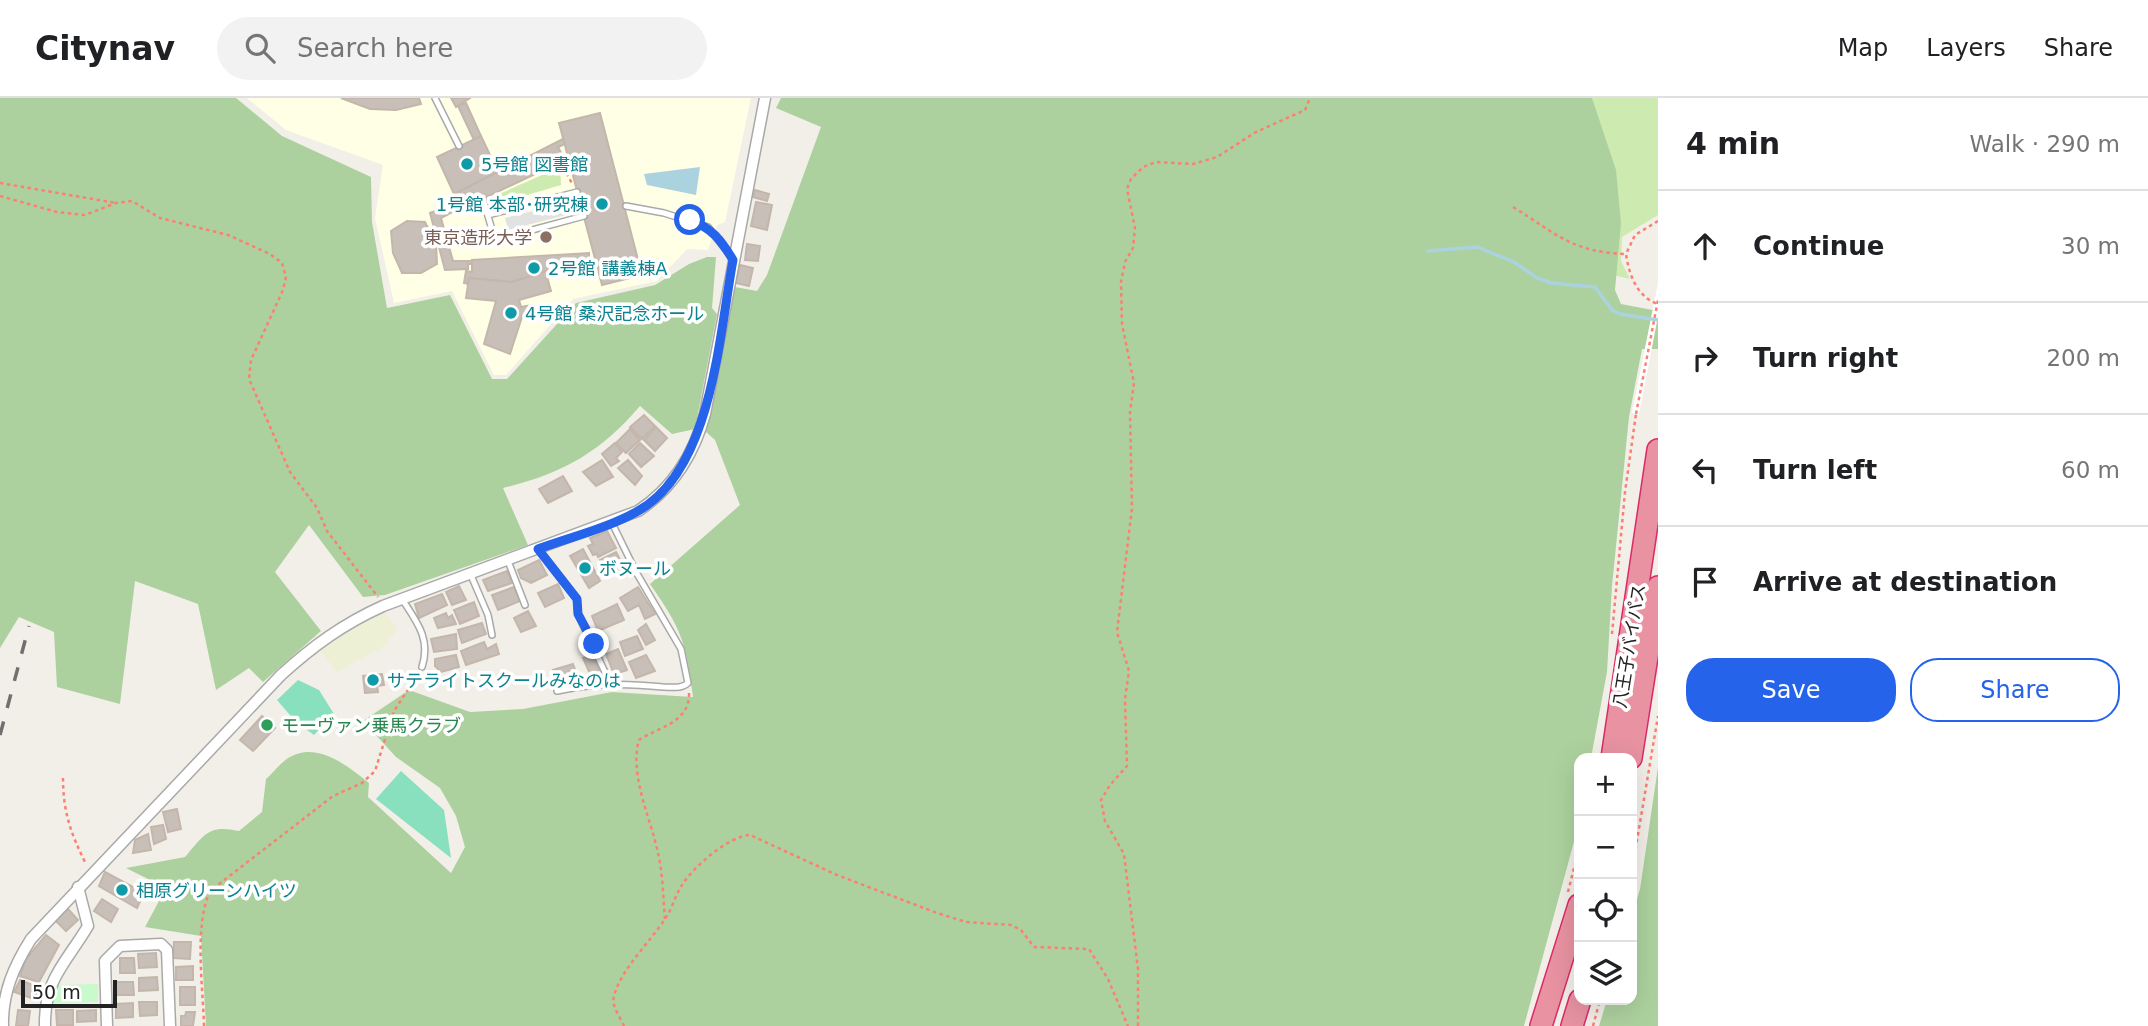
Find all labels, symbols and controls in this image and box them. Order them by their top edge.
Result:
search box [217,17,707,80]
text: Citynav [35,29,175,68]
icon: search [241,29,279,67]
text: Search here [297,33,453,63]
text: Map [1838,34,1888,62]
text: Layers [1926,34,2006,62]
text: Share [2044,34,2113,62]
text: 4 min [1686,126,1780,161]
text: Walk · 290 m [1969,131,2120,157]
place label: 5号館 図書館 [481,154,588,175]
marker: 5号館 図書館 [459,156,475,172]
place label: 1号館 本部･研究棟 [436,194,588,215]
marker: 1号館 本部･研究棟 [594,196,610,212]
route start [674,204,705,235]
place label: 東京造形大学 [424,227,532,248]
icon: ahead [1686,227,1724,265]
marker: 東京造形大学 [538,229,554,245]
text: Continue [1753,231,1884,261]
text: 30 m [2061,233,2120,259]
place label: 2号館 講義棟A [548,258,668,279]
marker: 2号館 講義棟A [526,260,542,276]
place label: 4号館 桑沢記念ホール [525,303,704,324]
marker: 4号館 桑沢記念ホール [503,305,519,321]
icon: right [1686,339,1724,377]
text: Turn right [1753,343,1898,373]
text: 200 m [2046,345,2120,371]
icon: left [1686,451,1724,489]
text: Turn left [1753,455,1877,485]
text: 60 m [2061,457,2120,483]
place label: ボヌール [599,558,671,579]
marker: ボヌール [577,560,593,576]
icon: arrive [1686,563,1724,601]
text: Arrive at destination [1753,567,2057,597]
street label: 八王子バイパス [1609,582,1649,710]
route end [578,628,609,659]
button: Save [1686,658,1896,722]
button: Share [1910,658,2120,722]
place label: サテライトスクールみなのは [387,670,621,691]
marker: サテライトスクールみなのは [365,672,381,688]
place label: モーヴァン乗馬クラブ [281,715,461,736]
marker: モーヴァン乗馬クラブ [259,717,275,733]
map controls [1574,753,1637,1005]
button: + [1574,753,1637,816]
button: − [1574,816,1637,879]
button: locate [1574,879,1637,942]
place label: 相原グリーンハイツ [136,880,297,901]
marker: 相原グリーンハイツ [114,882,130,898]
button: layers [1574,942,1637,1005]
scale bar [21,977,117,1009]
text: 50 m [32,981,81,1003]

